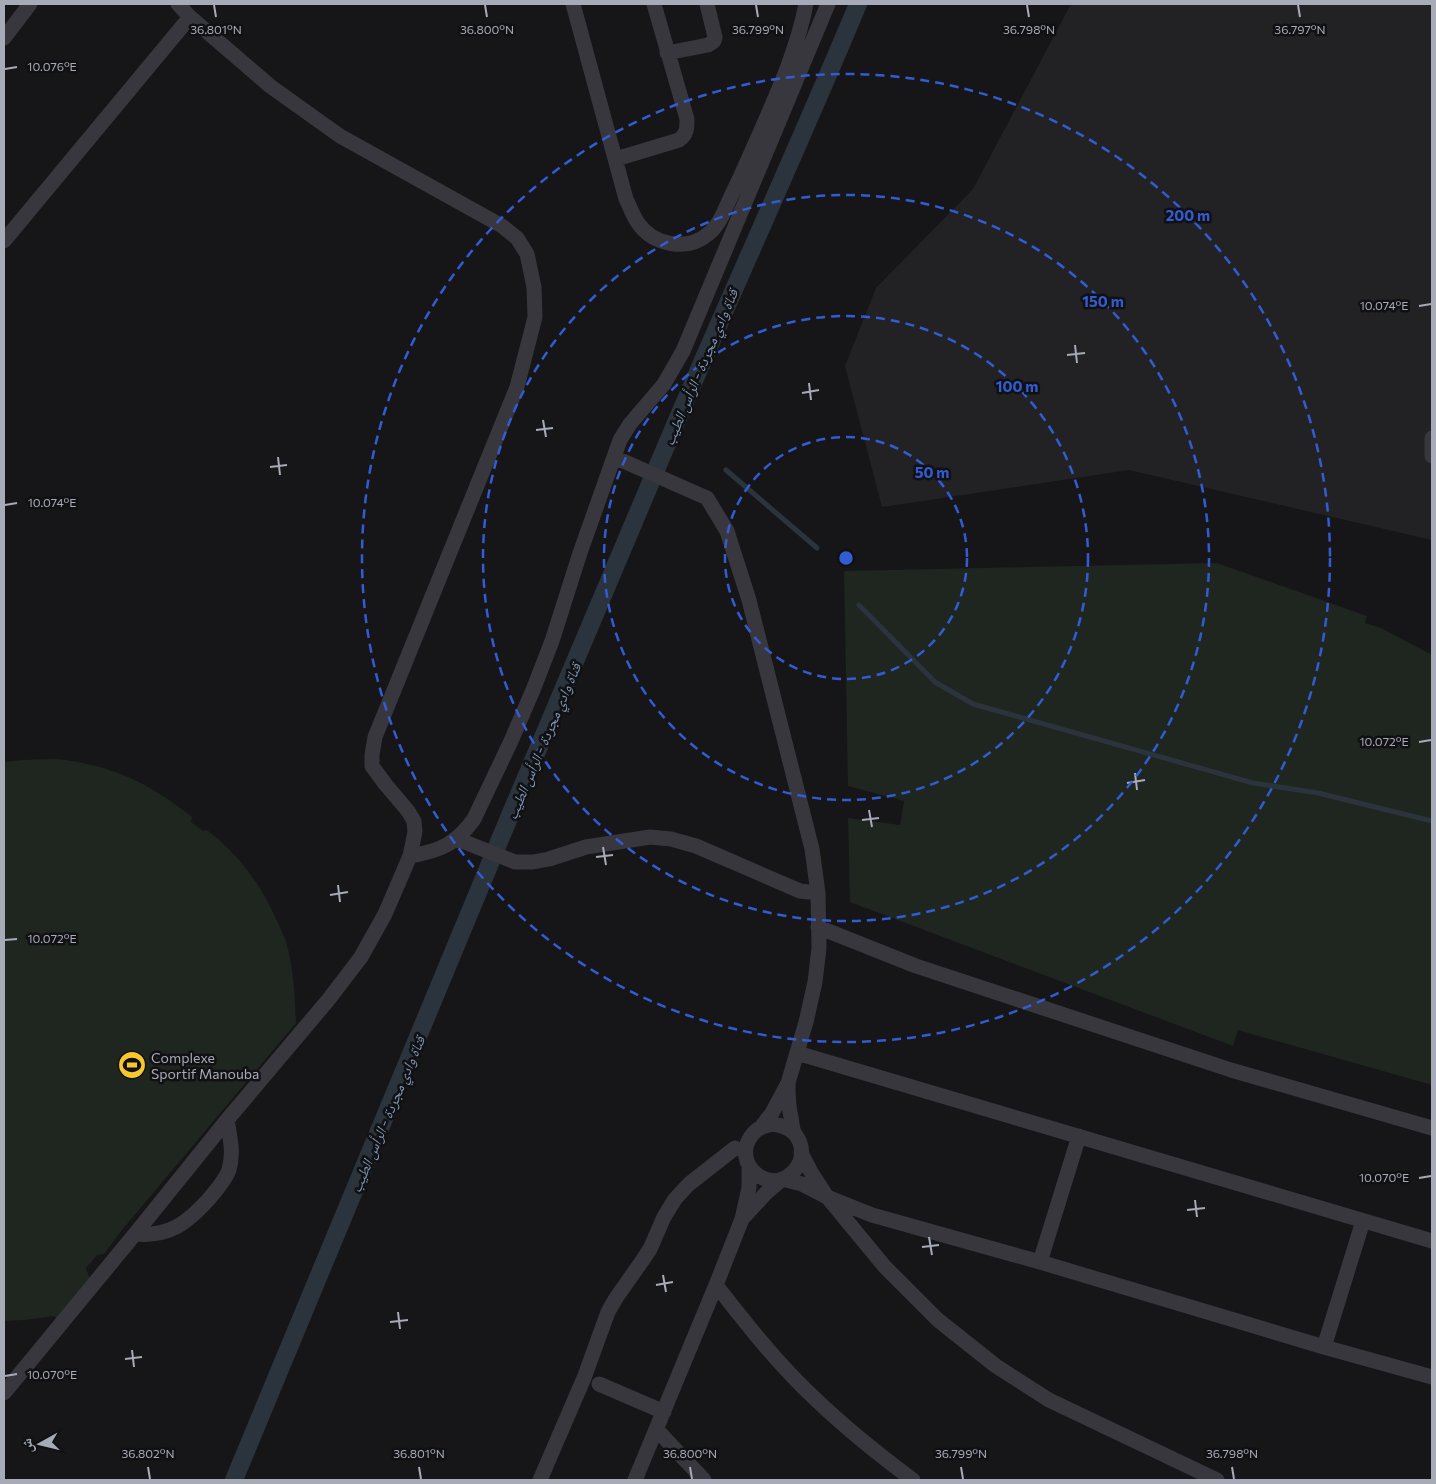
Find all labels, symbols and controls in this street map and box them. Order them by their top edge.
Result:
text: 36.801°N [190,22,242,36]
text: 36.800°N [460,22,514,36]
text: 36.799°N [732,22,784,36]
text: 36.798°N [1003,22,1055,36]
text: 36.797°N [1274,22,1326,36]
text: 10.076°E [27,59,77,73]
text: 200 m [1166,206,1210,224]
water label: قناة وادي مجردة - الرأس الطيب [659,284,746,449]
text: 150 m [1082,292,1124,310]
text: 10.074°E [1360,298,1408,312]
text: 100 m [996,377,1038,395]
text: 50 m [915,463,949,481]
text: 10.074°E [28,495,76,509]
centre of rings [837,549,855,567]
water label: قناة وادي مجردة - الرأس الطيب [502,658,589,823]
text: 10.072°E [1359,734,1409,748]
text: 10.072°E [27,931,77,945]
water label: قناة وادي مجردة - الرأس الطيب [346,1031,433,1196]
place label: Complexe Sportif Manouba [151,1049,259,1082]
sports icon: Complexe Sportif Manouba [117,1050,147,1080]
text: 10.070°E [1359,1170,1409,1184]
text: 10.070°E [27,1367,77,1381]
north arrow [15,1419,65,1469]
text: ش [17,1437,37,1454]
text: 36.802°N [121,1446,175,1460]
text: 36.801°N [393,1446,445,1460]
text: 36.800°N [663,1446,717,1460]
text: 36.799°N [935,1446,987,1460]
text: 36.798°N [1206,1446,1258,1460]

